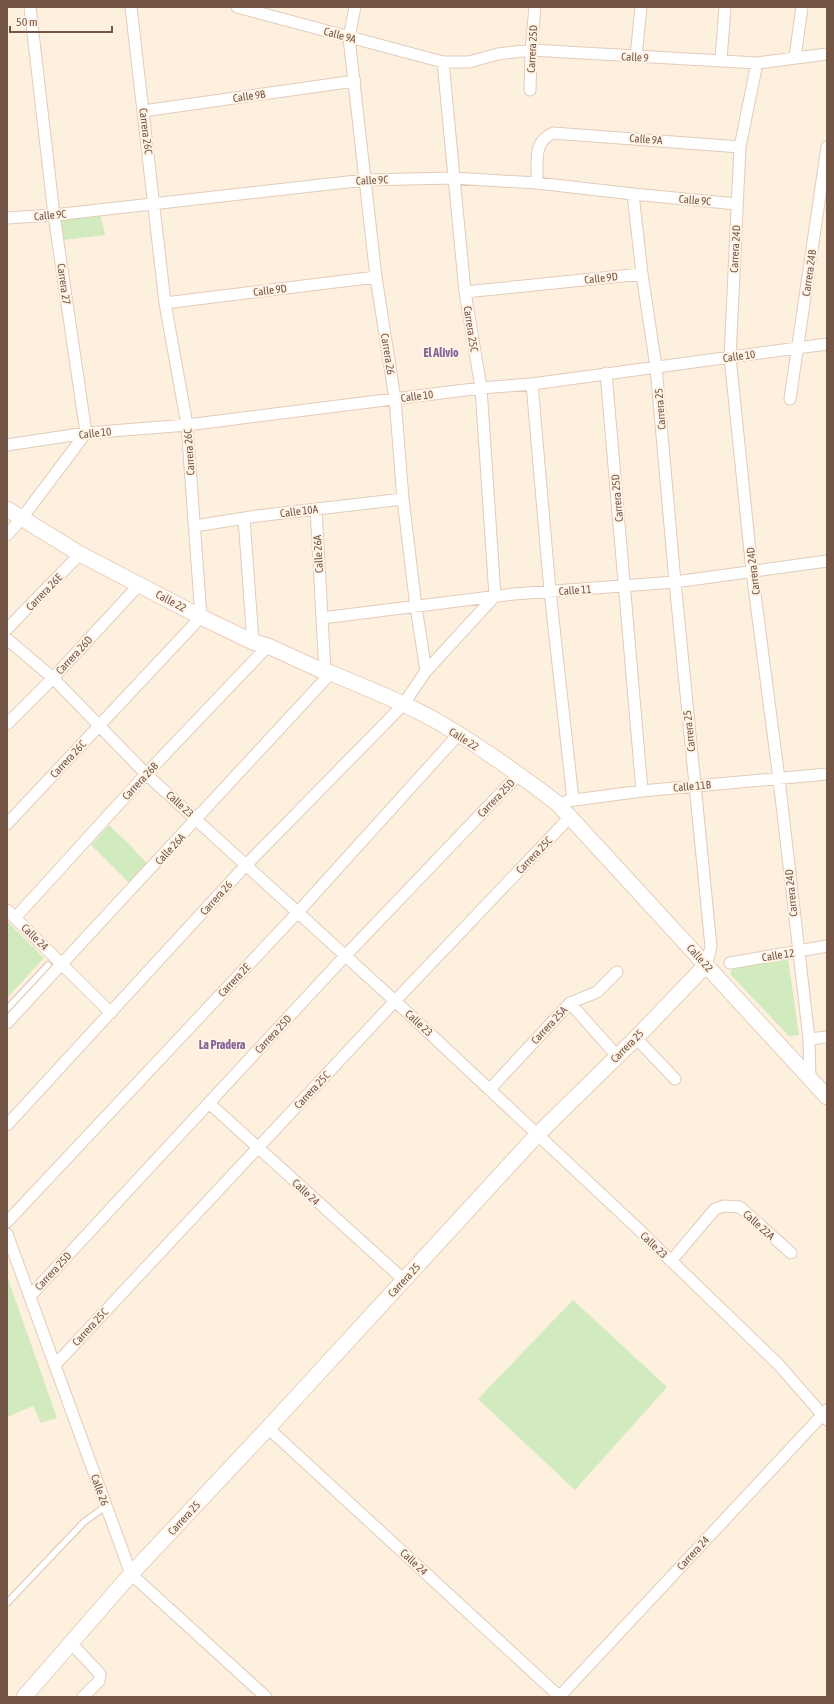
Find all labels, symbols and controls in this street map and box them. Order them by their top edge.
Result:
scale bar [10,8,112,34]
text: 50 m [16,15,38,29]
street label: Calle 9A [323,25,358,45]
street label: Carrera 25D [525,25,539,73]
street label: Calle 9 [621,50,649,64]
street label: Calle 9B [232,88,267,104]
street label: Carrera 26C [137,107,155,155]
street label: Calle 9A [629,132,663,146]
street label: Calle 9C [356,173,389,187]
street label: Calle 9C [678,193,712,207]
street label: Calle 9C [33,208,67,222]
street label: Carrera 24D [728,225,742,273]
street label: Carrera 24B [800,248,818,297]
street label: Carrera 27 [55,263,73,305]
street label: Calle 9D [584,270,618,286]
street label: Calle 9D [253,282,287,298]
street label: Carrera 25C [461,305,481,353]
street label: Carrera 26 [379,333,397,375]
district label: El Alivio [423,346,459,360]
street label: Calle 10 [722,348,756,364]
street label: Calle 10 [400,388,434,404]
street label: Carrera 25 [652,388,668,430]
street label: Calle 10 [78,425,112,441]
street label: Carrera 26C [181,428,197,476]
street label: Carrera 25D [609,474,625,522]
street label: Calle 10A [279,503,319,519]
street label: Calle 26A [311,534,325,573]
street label: Carrera 24D [744,547,762,595]
street label: Carrera 26E [24,571,65,613]
street label: Calle 11 [558,583,592,597]
street label: Calle 22 [154,588,188,614]
street label: Carrera 26D [53,633,95,677]
street label: Carrera 25 [681,710,697,752]
street label: Calle 22 [447,725,481,753]
street label: Carrera 26C [48,738,88,780]
street label: Carrera 26B [120,759,161,802]
street label: Carrera 25D [475,777,517,819]
street label: Calle 11B [673,778,712,794]
street label: Calle 23 [164,789,196,819]
street label: Calle 26A [153,831,188,867]
street label: Carrera 25C [514,834,554,876]
street label: Carrera 24D [783,869,799,917]
street label: Carrera 26 [198,879,234,917]
street label: Calle 24 [19,921,51,953]
street label: Calle 22 [685,942,715,974]
street label: Calle 12 [761,947,795,963]
street label: Carrera 2E [216,961,253,999]
street label: Carrera 25A [529,1003,570,1046]
street label: Calle 23 [403,1007,435,1039]
street label: Carrera 25D [252,1012,294,1056]
street label: Carrera 25 [608,1027,646,1065]
district label: La Pradera [199,1038,246,1052]
street label: Carrera 25C [292,1069,332,1111]
street label: Calle 24 [290,1176,322,1208]
street label: Calle 22A [741,1208,778,1243]
street label: Calle 23 [638,1229,670,1261]
street label: Carrera 25D [32,1249,74,1293]
street label: Carrera 25 [385,1261,423,1299]
street label: Carrera 25C [70,1306,110,1348]
street label: Calle 26 [89,1473,111,1507]
street label: Carrera 25 [165,1499,203,1537]
street label: Carrera 24 [674,1534,712,1572]
street label: Calle 24 [398,1546,430,1578]

